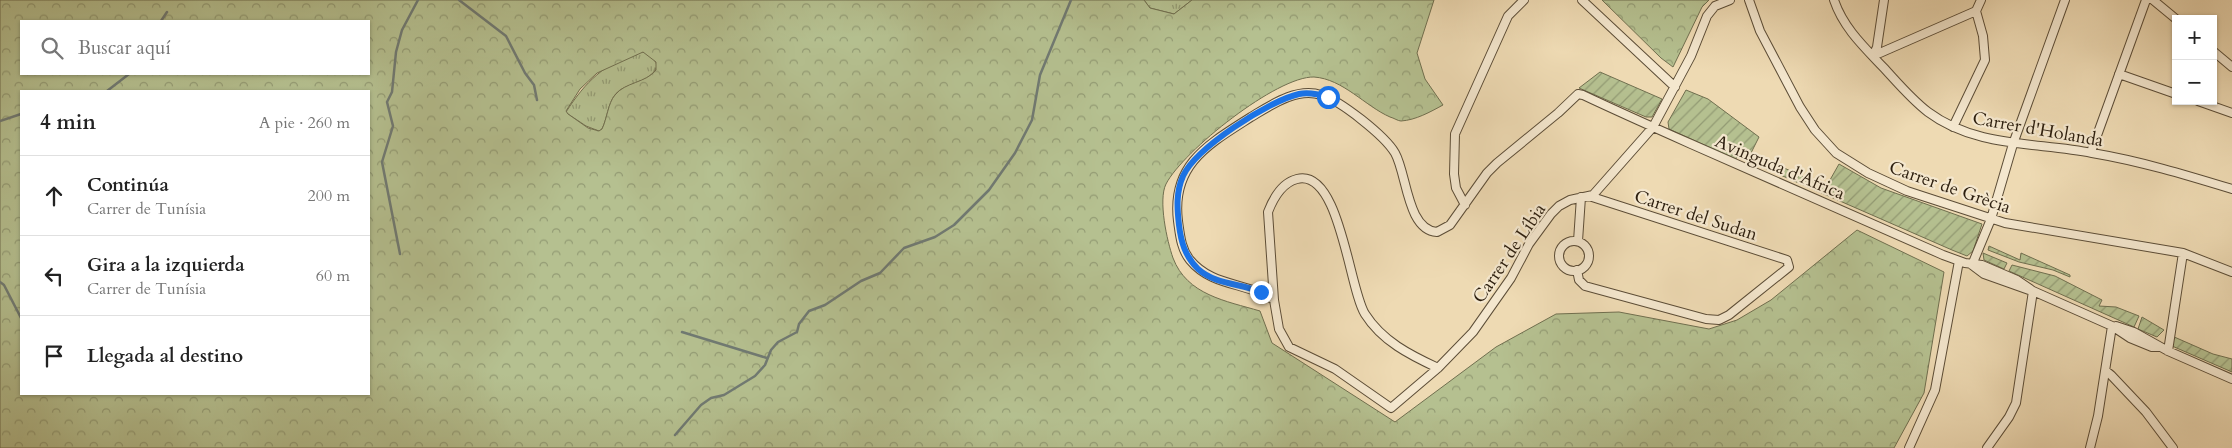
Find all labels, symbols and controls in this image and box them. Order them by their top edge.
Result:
map controls [2172,15,2217,105]
button: + [2172,15,2217,60]
search box [20,20,370,75]
icon: search [38,34,66,62]
text: Buscar aquí [78,35,171,61]
button: − [2172,60,2217,105]
route start [1317,86,1340,109]
street label: Carrer d'Holanda [1970,106,2106,153]
text: 4 min [40,108,96,137]
text: A pie · 260 m [259,112,350,134]
street label: Avinguda d'Àfrica [1711,129,1849,206]
street label: Carrer de Grècia [1886,155,2014,220]
text: Continúa [87,172,169,198]
icon: ahead [40,182,68,210]
street label: Carrer del Sudan [1631,184,1761,247]
text: 200 m [308,185,350,207]
text: Carrer de Tunísia [87,198,206,220]
street label: Carrer de Líbia [1467,198,1552,308]
text: Gira a la izquierda [87,252,245,278]
icon: left [40,262,68,290]
text: 60 m [316,265,350,287]
text: Carrer de Tunísia [87,278,206,300]
route end [1250,281,1273,304]
icon: arrive [40,342,68,370]
text: Llegada al destino [87,343,243,369]

